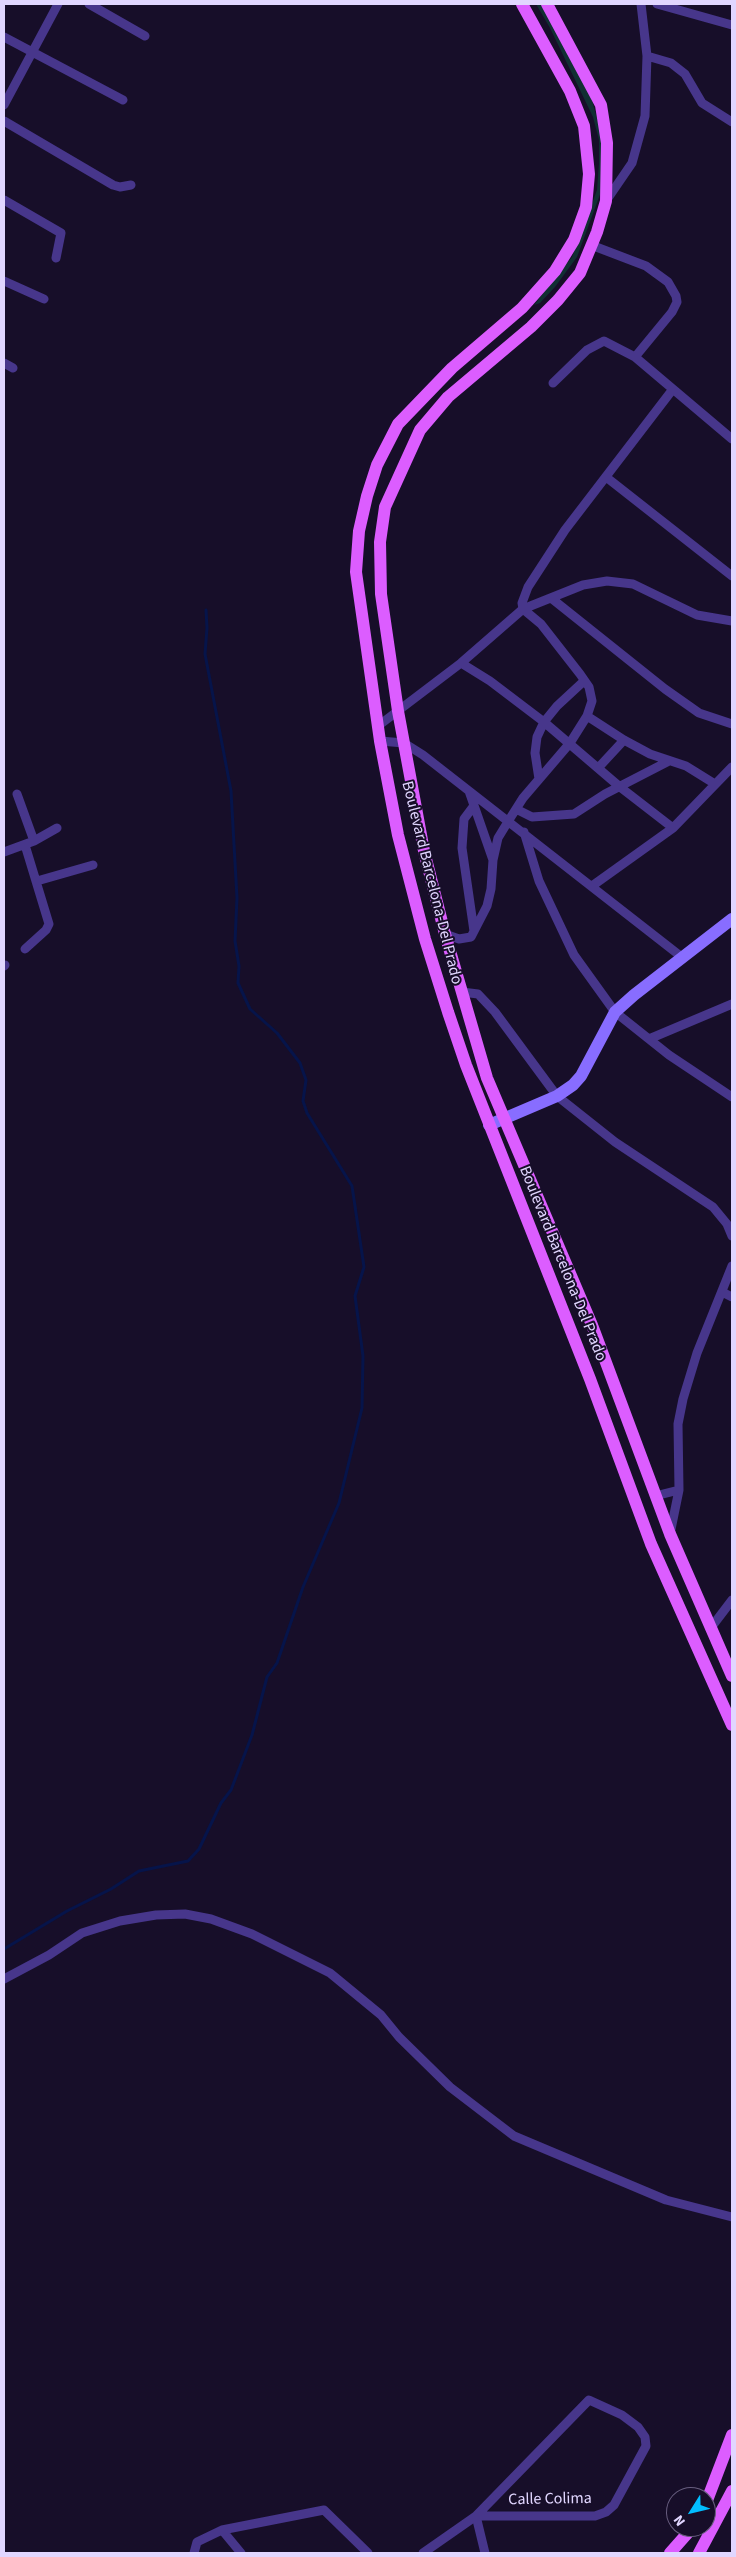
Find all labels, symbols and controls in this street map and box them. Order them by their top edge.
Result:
street label: Boulevard Barcelona-Del Prado [396,779,466,987]
street label: Boulevard Barcelona-Del Prado [514,1164,610,1364]
north arrow [666,2487,716,2537]
street label: Calle Colima [508,2490,592,2510]
text: N [669,2511,691,2530]

